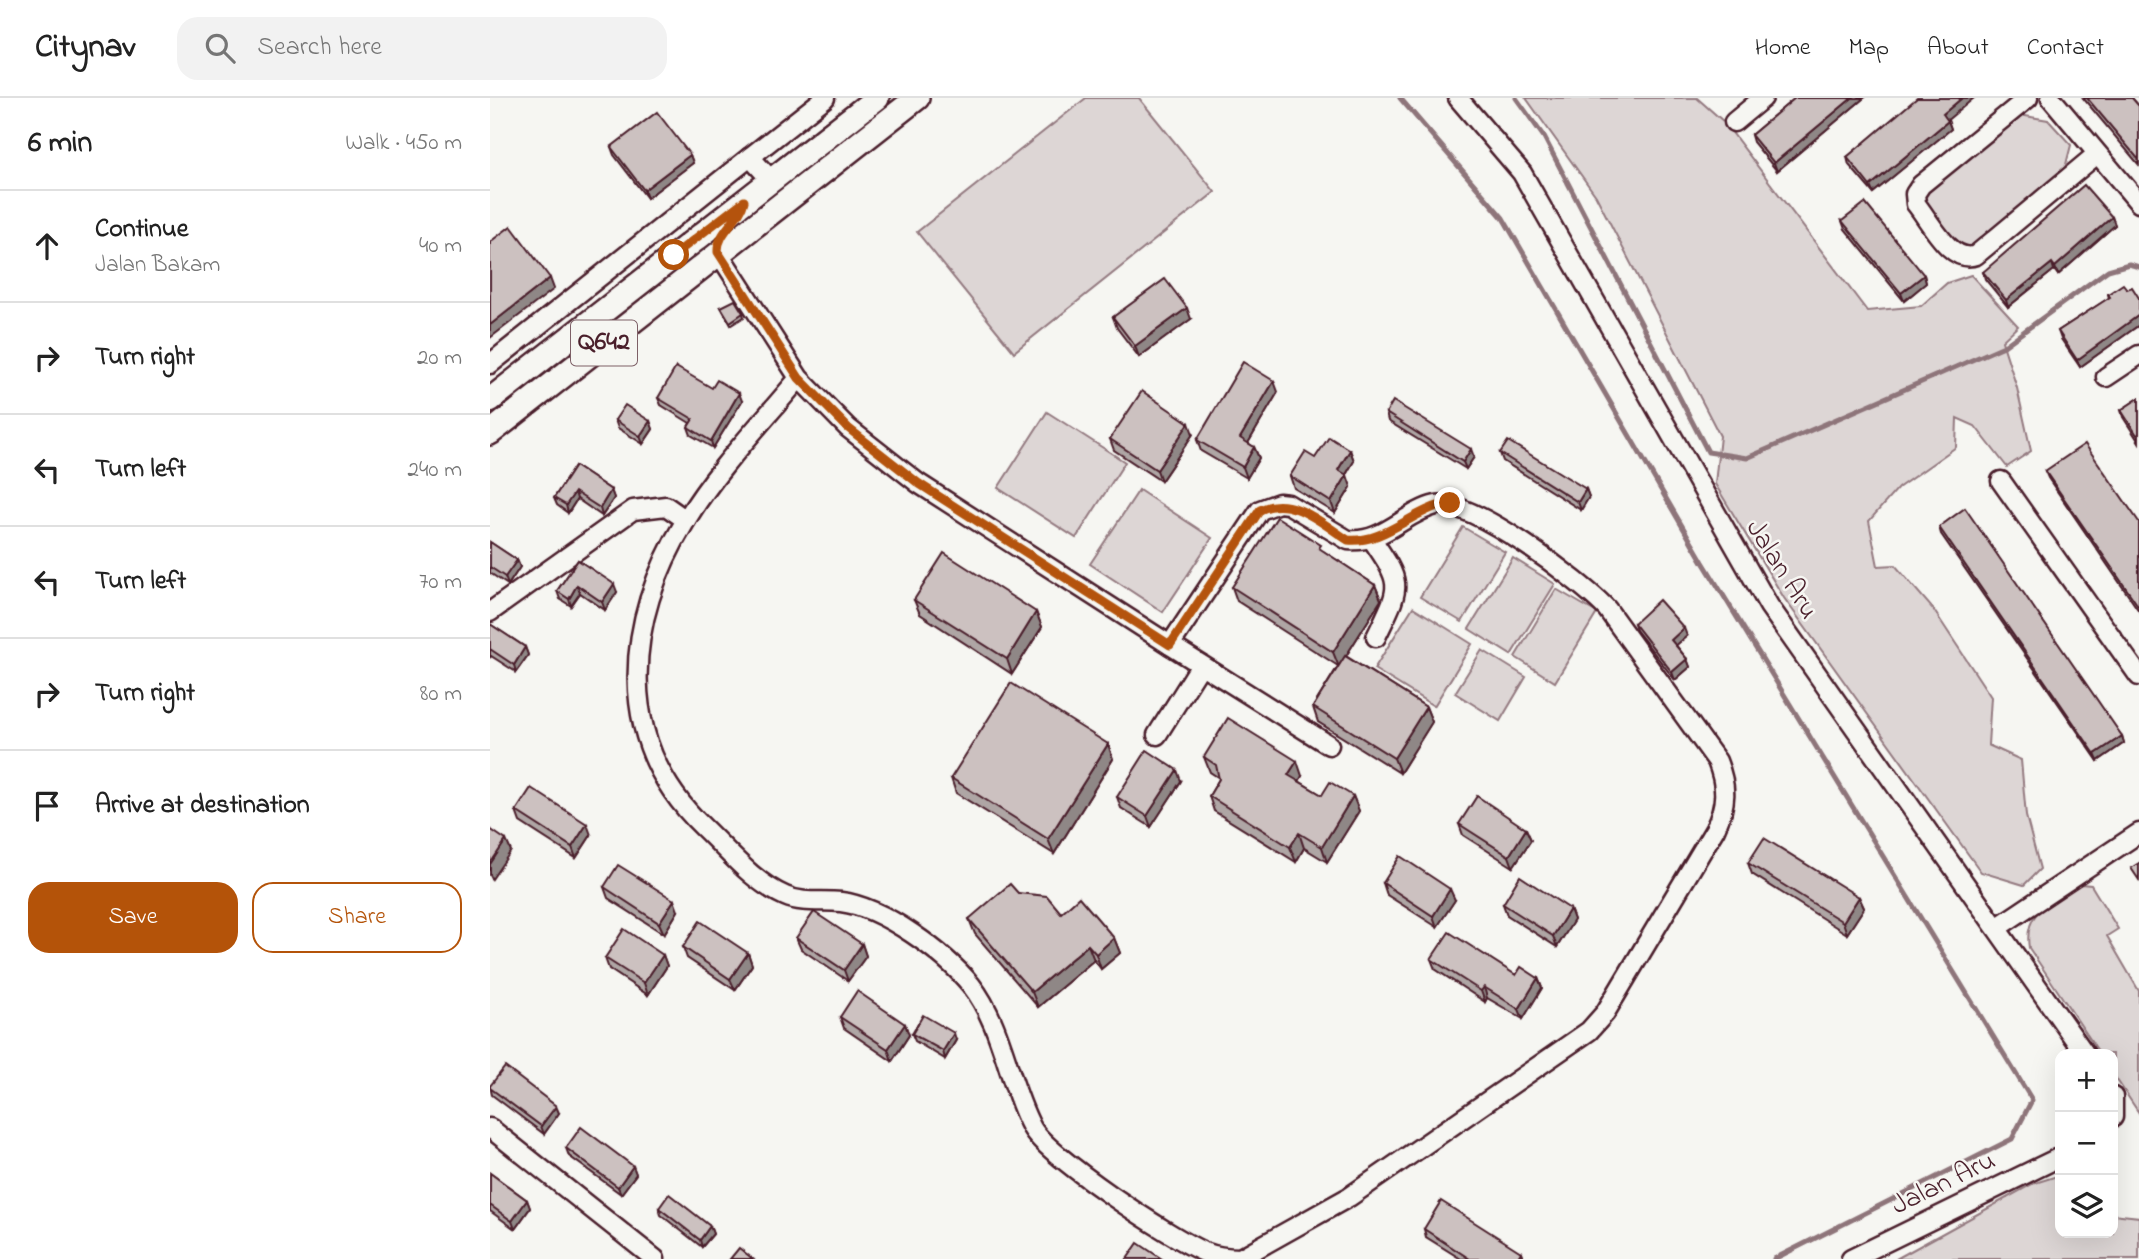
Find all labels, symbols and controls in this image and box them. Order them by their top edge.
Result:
search box [177,17,667,80]
text: Citynav [35,24,135,72]
icon: search [201,29,239,67]
text: Search here [257,29,382,67]
text: Home [1755,31,1811,66]
text: Map [1849,31,1889,66]
text: About [1927,31,1989,66]
text: Contact [2027,31,2104,66]
text: 6 min [28,122,92,166]
text: Walk · 450 m [345,127,462,160]
text: Continue [95,211,188,249]
icon: ahead [28,227,66,265]
text: 40 m [419,230,462,263]
route start [658,239,689,270]
text: Jalan Bakam [95,249,220,282]
road number: Q642 [571,320,637,366]
icon: right [28,339,66,377]
text: Turn right [95,339,195,377]
text: 20 m [417,342,462,375]
icon: left [28,451,66,489]
text: Turn left [95,451,186,489]
text: 240 m [408,454,462,487]
route end [1434,487,1465,518]
street label: Jalan Aru [1734,512,1828,628]
icon: left [28,563,66,601]
text: Turn left [95,563,186,601]
text: 70 m [419,566,462,599]
icon: right [28,675,66,713]
text: Turn right [95,675,195,713]
text: 80 m [420,678,462,711]
icon: arrive [28,787,66,825]
text: Arrive at destination [95,787,310,825]
button: Save [28,882,238,953]
button: Share [252,882,462,953]
map controls [2055,1049,2118,1238]
button: + [2055,1049,2118,1112]
button: − [2055,1112,2118,1175]
street label: Jalan Aru [1885,1141,2003,1227]
button: layers [2055,1175,2118,1238]

